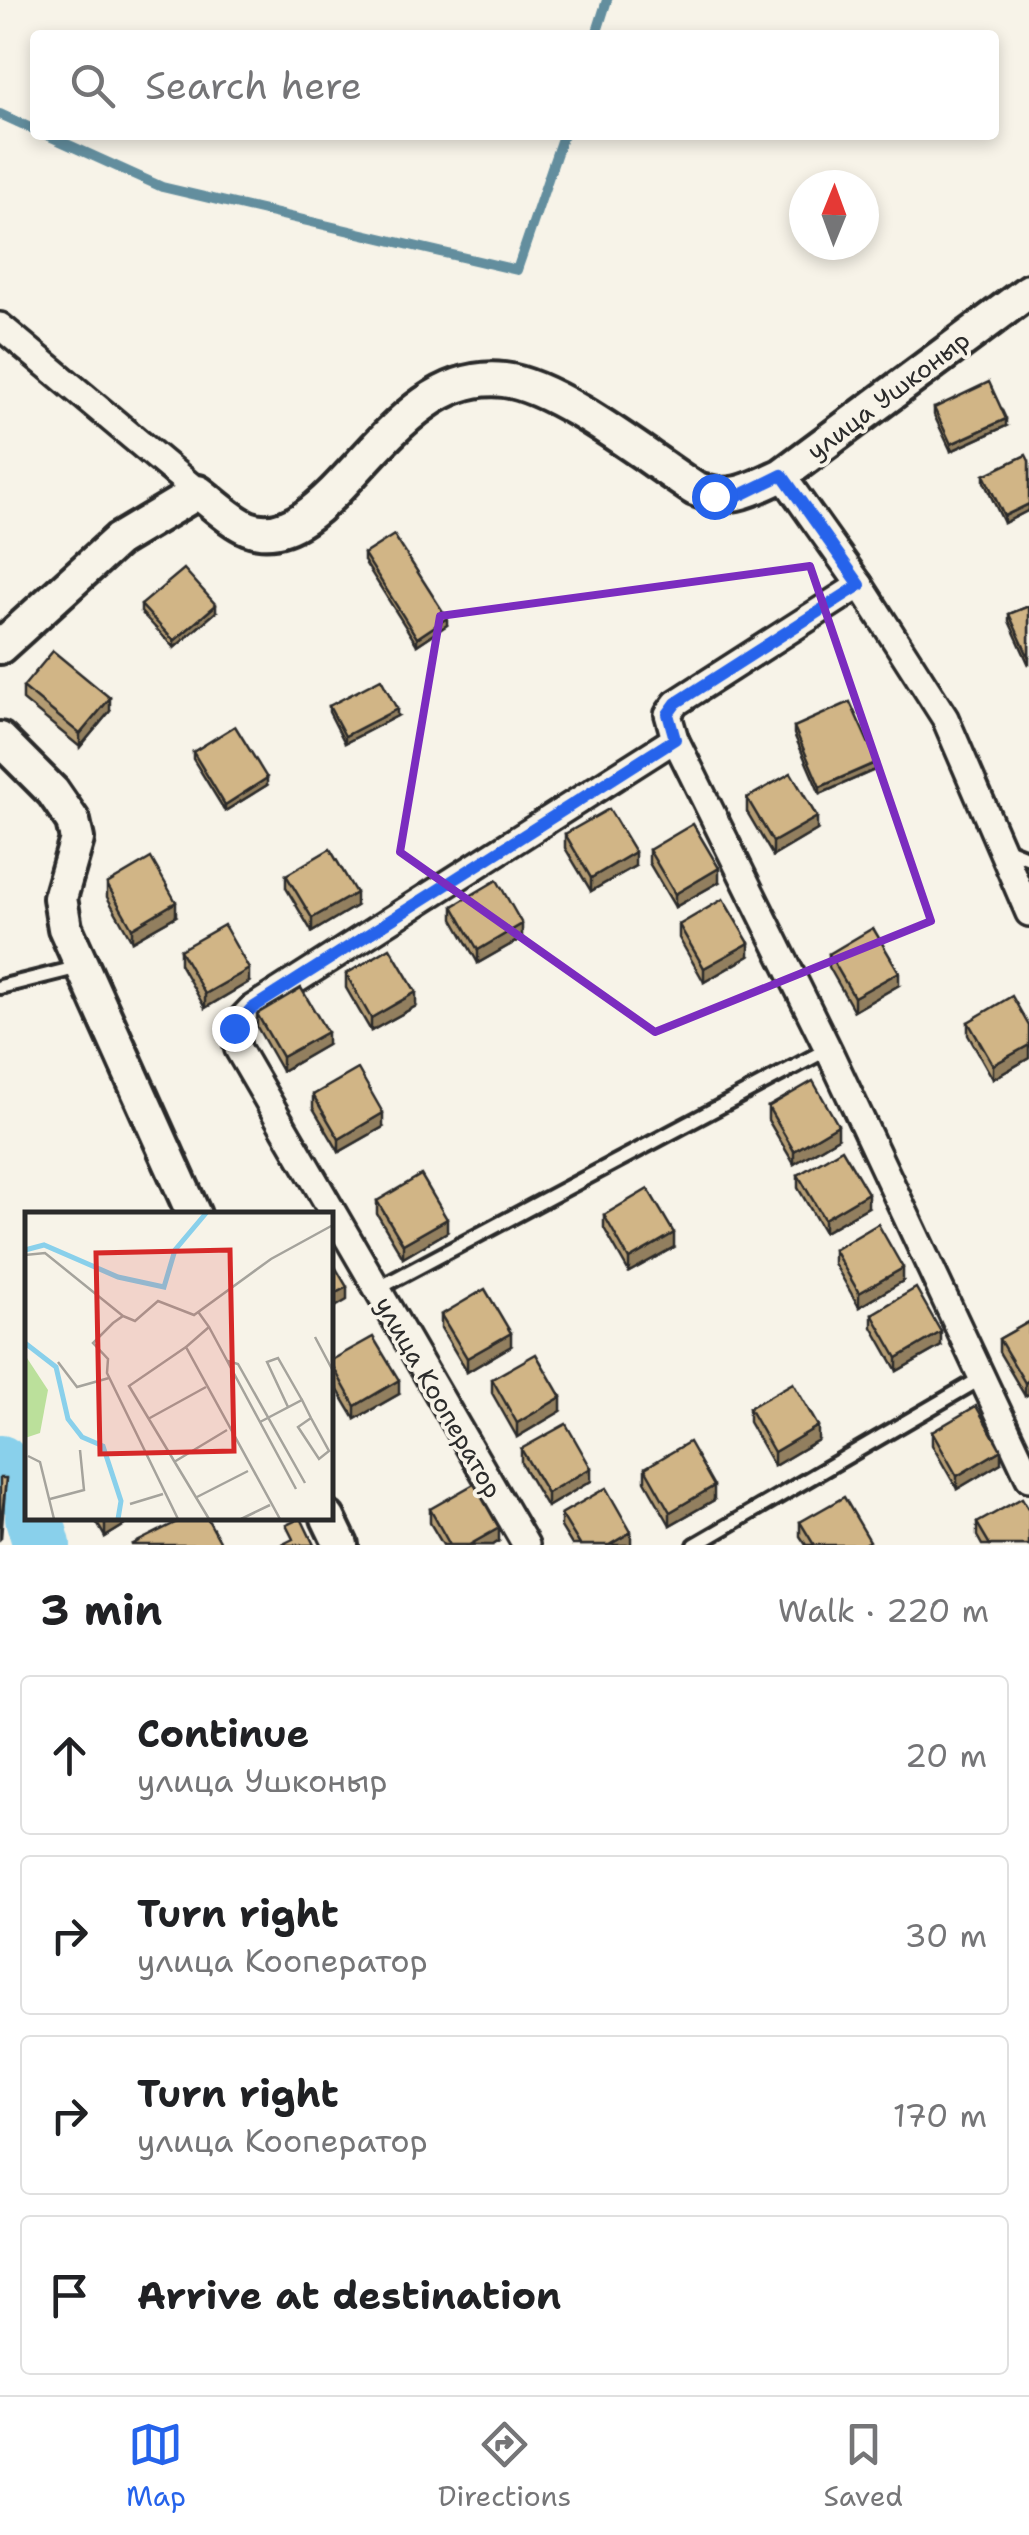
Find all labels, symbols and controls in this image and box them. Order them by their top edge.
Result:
search box [30,30,999,140]
icon: search [65,58,120,113]
text: Search here [145,60,362,111]
north arrow [789,170,879,260]
street label: улица Ушконыр [800,323,976,467]
route start [692,474,738,520]
route end [212,1006,258,1052]
inset map [25,1212,332,1520]
street label: улица Кооператор [367,1290,511,1504]
text: 3 min [40,1582,162,1638]
text: Walk · 220 m [778,1589,989,1632]
text: Continue [137,1708,309,1759]
icon: ahead [42,1728,97,1783]
text: 20 m [905,1734,987,1777]
text: улица Ушконыр [137,1759,388,1802]
text: Turn right [137,1888,339,1939]
icon: right [42,1908,97,1963]
text: 30 m [904,1914,987,1957]
text: улица Кооператор [137,1939,428,1982]
text: Turn right [137,2068,339,2119]
icon: right [42,2088,97,2143]
text: 170 m [893,2094,987,2137]
text: улица Кооператор [137,2119,428,2162]
icon: arrive [42,2268,97,2323]
text: Arrive at destination [137,2270,561,2321]
tab: Map [126,2417,186,2515]
tab: Directions [438,2417,571,2515]
tab: Saved [823,2417,903,2515]

